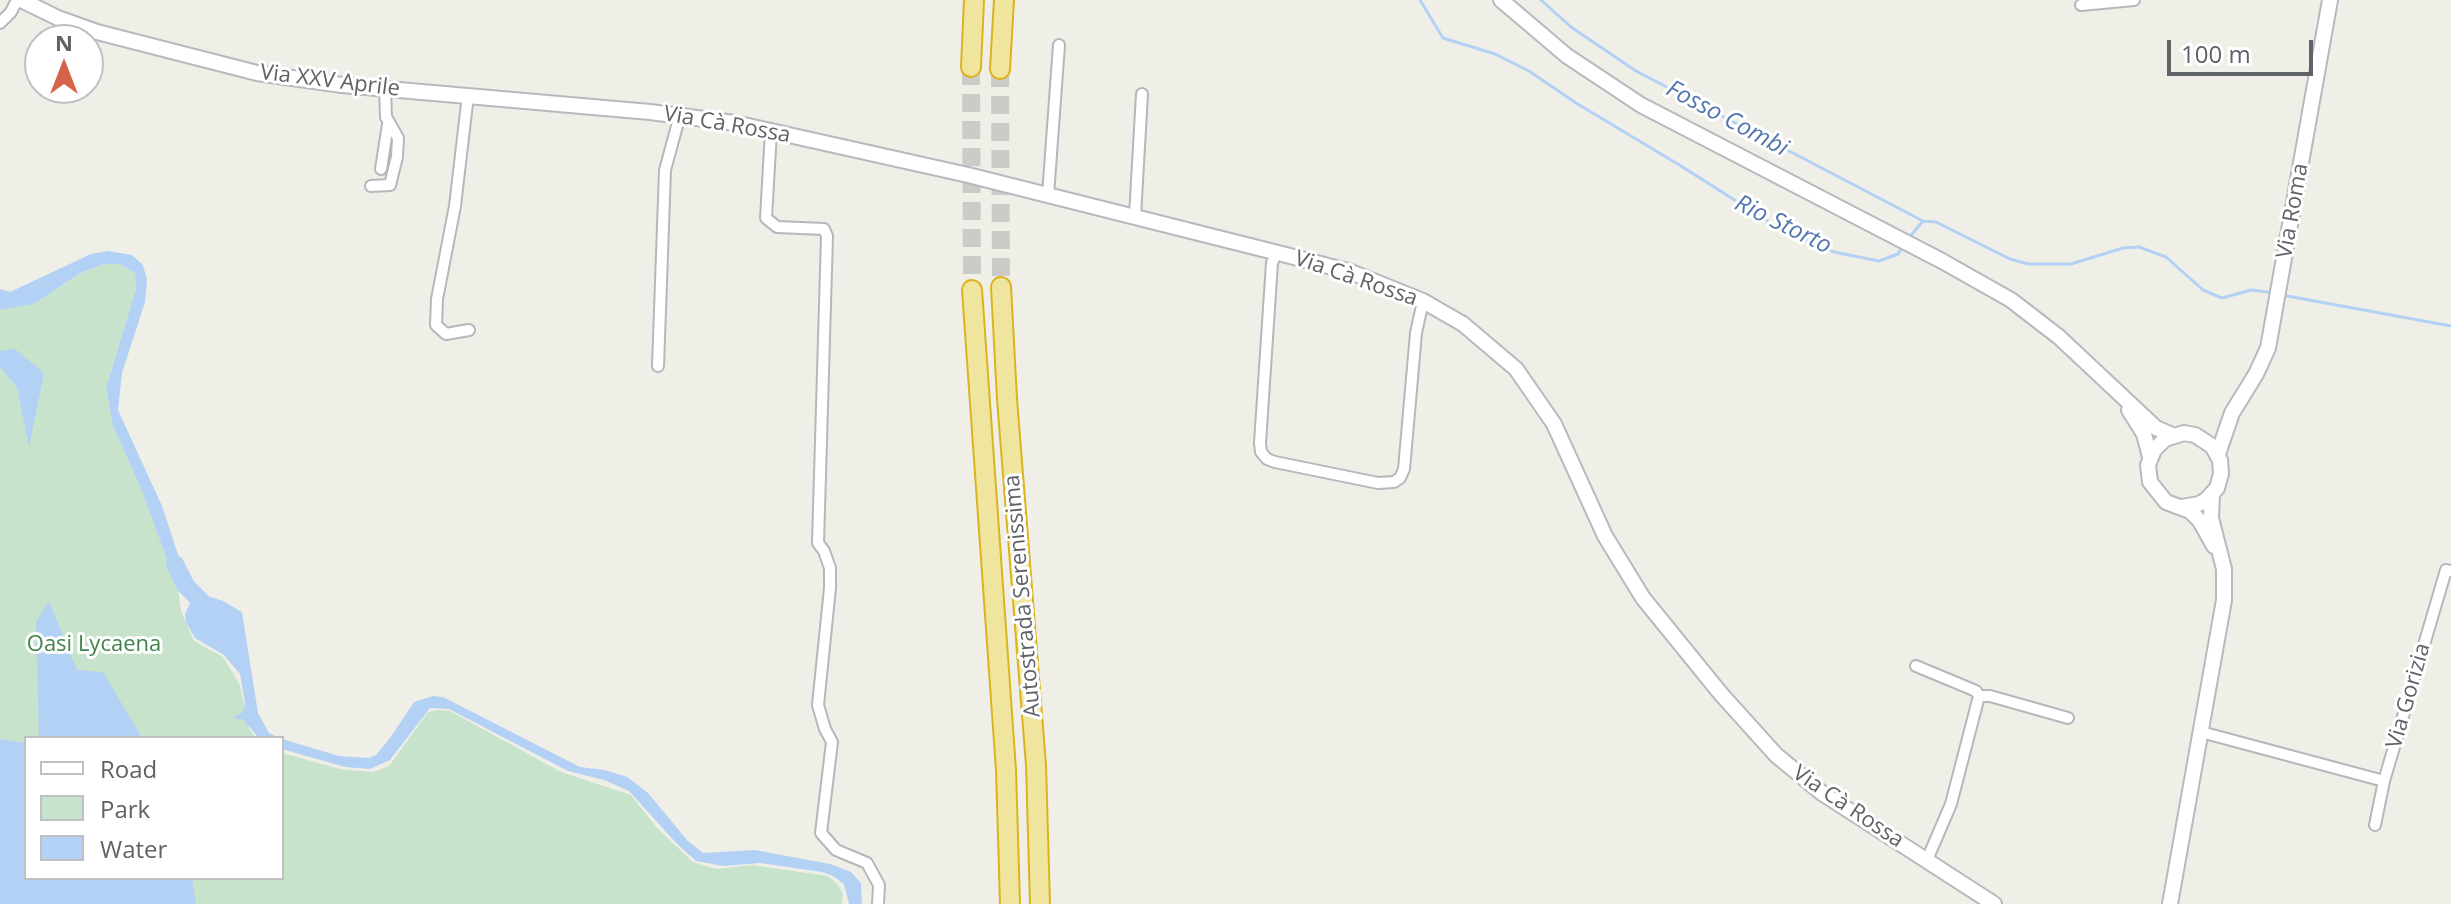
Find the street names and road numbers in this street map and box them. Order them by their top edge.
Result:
street label: Via XXV Aprile [259,59,401,103]
street label: Via Cà Rossa [661,101,793,149]
street label: Via Roma [2272,161,2314,261]
street label: Via Cà Rossa [1291,246,1421,312]
street label: Autostrada Serenissima [999,474,1047,718]
street label: Via Gorizia [2381,640,2437,752]
street label: Via Cà Rossa [1787,760,1909,854]

